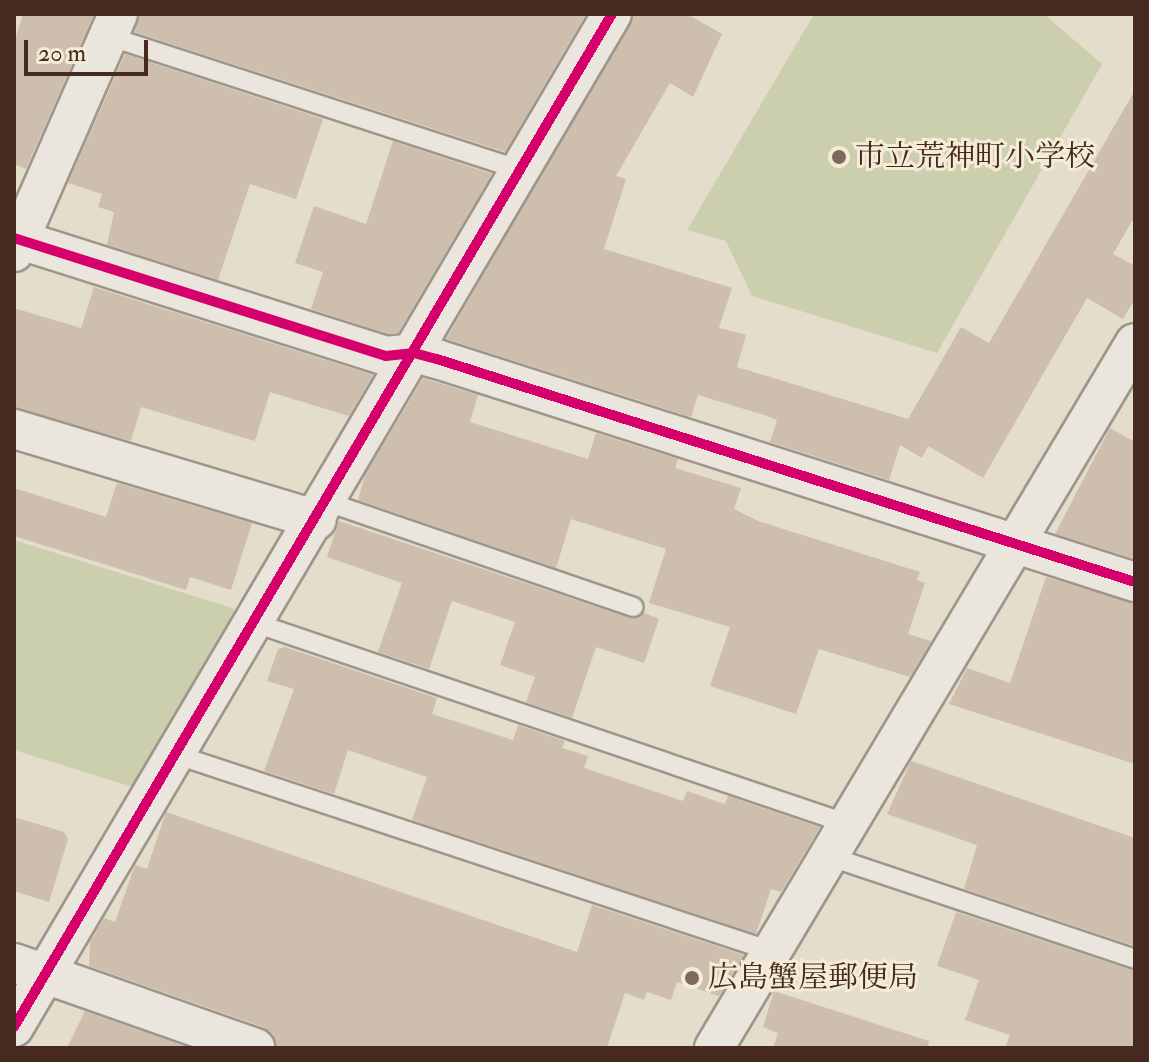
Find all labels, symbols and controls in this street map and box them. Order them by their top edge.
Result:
scale bar [28,24,152,74]
text: 20 m [38,38,86,69]
place label: 市立荒神町小学校 [855,139,1095,175]
marker: 市立荒神町小学校 [830,148,848,166]
place label: 広島蟹屋郵便局 [708,960,918,996]
marker: 広島蟹屋郵便局 [683,969,701,987]

